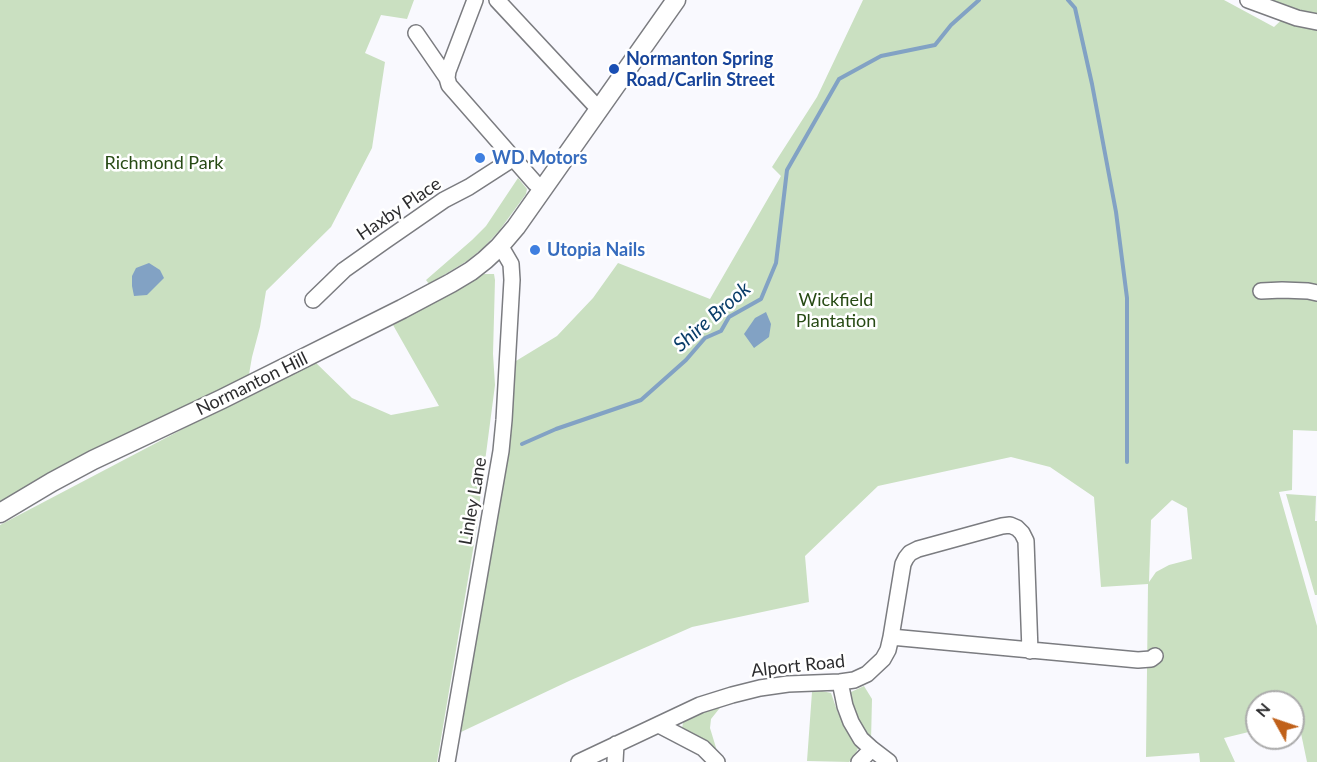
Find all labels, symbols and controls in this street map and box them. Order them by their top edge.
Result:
place label: Normanton Spring Road/Carlin Street [626,48,775,90]
marker: Normanton Spring Road/Carlin Street [607,62,621,76]
place label: WD Motors [492,147,587,169]
marker: WD Motors [473,151,487,165]
park label: Richmond Park [104,152,224,174]
street label: Haxby Place [353,173,445,245]
place label: Utopia Nails [547,239,645,261]
marker: Utopia Nails [528,243,542,257]
water label: Shire Brook [668,277,756,357]
park label: Wickfield Plantation [796,289,876,332]
street label: Normanton Hill [193,348,311,420]
street label: Linley Lane [455,455,491,547]
street label: Alport Road [750,650,846,682]
north arrow [1245,690,1305,750]
text: N [1251,699,1274,720]

